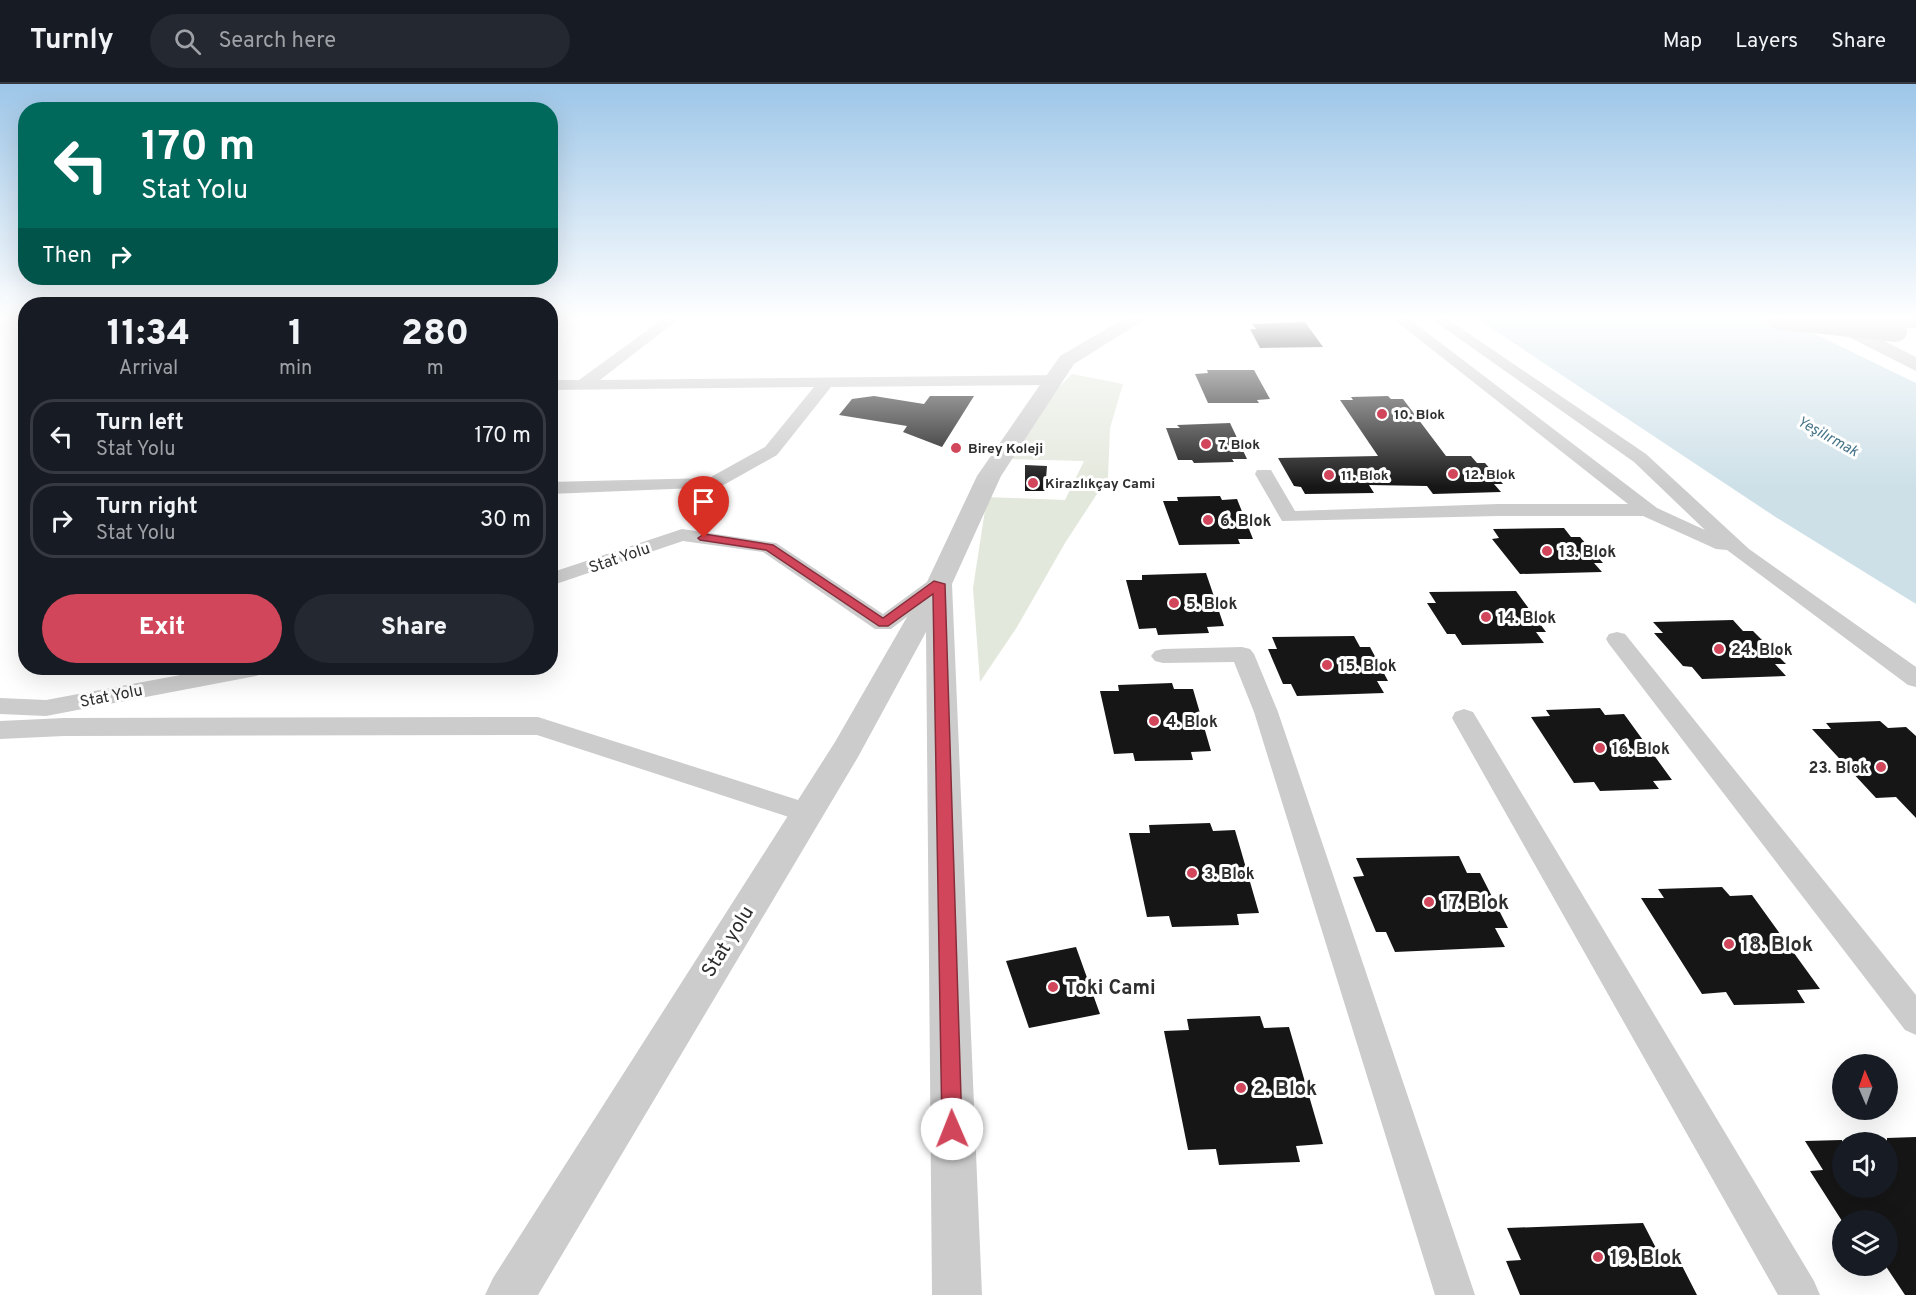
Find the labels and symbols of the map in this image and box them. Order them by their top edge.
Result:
marker: 10. Blok [1375,407,1389,421]
place label: 10. Blok [1394,407,1445,424]
water label: Yeşilırmak [1793,413,1861,462]
marker: 7. Blok [1199,437,1213,451]
place label: 7. Blok [1218,437,1260,454]
marker: Birey Koleji [949,441,963,455]
place label: Birey Koleji [968,441,1043,458]
marker: 12. Blok [1446,467,1460,481]
place label: 12. Blok [1465,467,1516,484]
marker: 11. Blok [1322,468,1336,482]
place label: 11. Blok [1341,468,1389,485]
pin [678,476,729,538]
marker: Kirazlıkçay Cami [1026,476,1040,490]
place label: Kirazlıkçay Cami [1045,476,1155,493]
place label: 6. Blok [1220,512,1271,532]
marker: 6. Blok [1201,513,1215,527]
street label: Stat Yolu [586,539,653,579]
place label: 13. Blok [1559,543,1616,563]
marker: 13. Blok [1540,544,1554,558]
place label: 5. Blok [1186,595,1237,615]
marker: 5. Blok [1167,596,1181,610]
place label: 14. Blok [1498,609,1556,629]
marker: 14. Blok [1479,610,1493,624]
place label: 24. Blok [1731,641,1793,661]
marker: 24. Blok [1712,642,1726,656]
place label: 15. Blok [1339,657,1397,677]
marker: 15. Blok [1320,658,1334,672]
street label: Stat Yolu [78,681,144,713]
place label: 4. Blok [1166,713,1218,733]
marker: 4. Blok [1147,714,1161,728]
place label: 16. Blok [1612,740,1670,760]
marker: 16. Blok [1593,741,1607,755]
place label: 23. Blok [1808,759,1869,779]
marker: 23. Blok [1874,760,1888,774]
place label: 3. Blok [1204,865,1255,885]
marker: 3. Blok [1185,866,1199,880]
place label: 17. Blok [1441,891,1509,917]
marker: 17. Blok [1422,895,1436,909]
street label: Stat yolu [697,901,761,983]
place label: 18. Blok [1741,933,1813,959]
marker: 18. Blok [1722,937,1736,951]
place label: Toki Cami [1065,976,1156,1002]
marker: Toki Cami [1046,980,1060,994]
north arrow [1832,1054,1898,1120]
place label: 2. Blok [1253,1077,1317,1103]
marker: 2. Blok [1234,1081,1248,1095]
position arrow [920,1097,984,1161]
place label: 19. Blok [1610,1246,1682,1272]
marker: 19. Blok [1591,1250,1605,1264]

